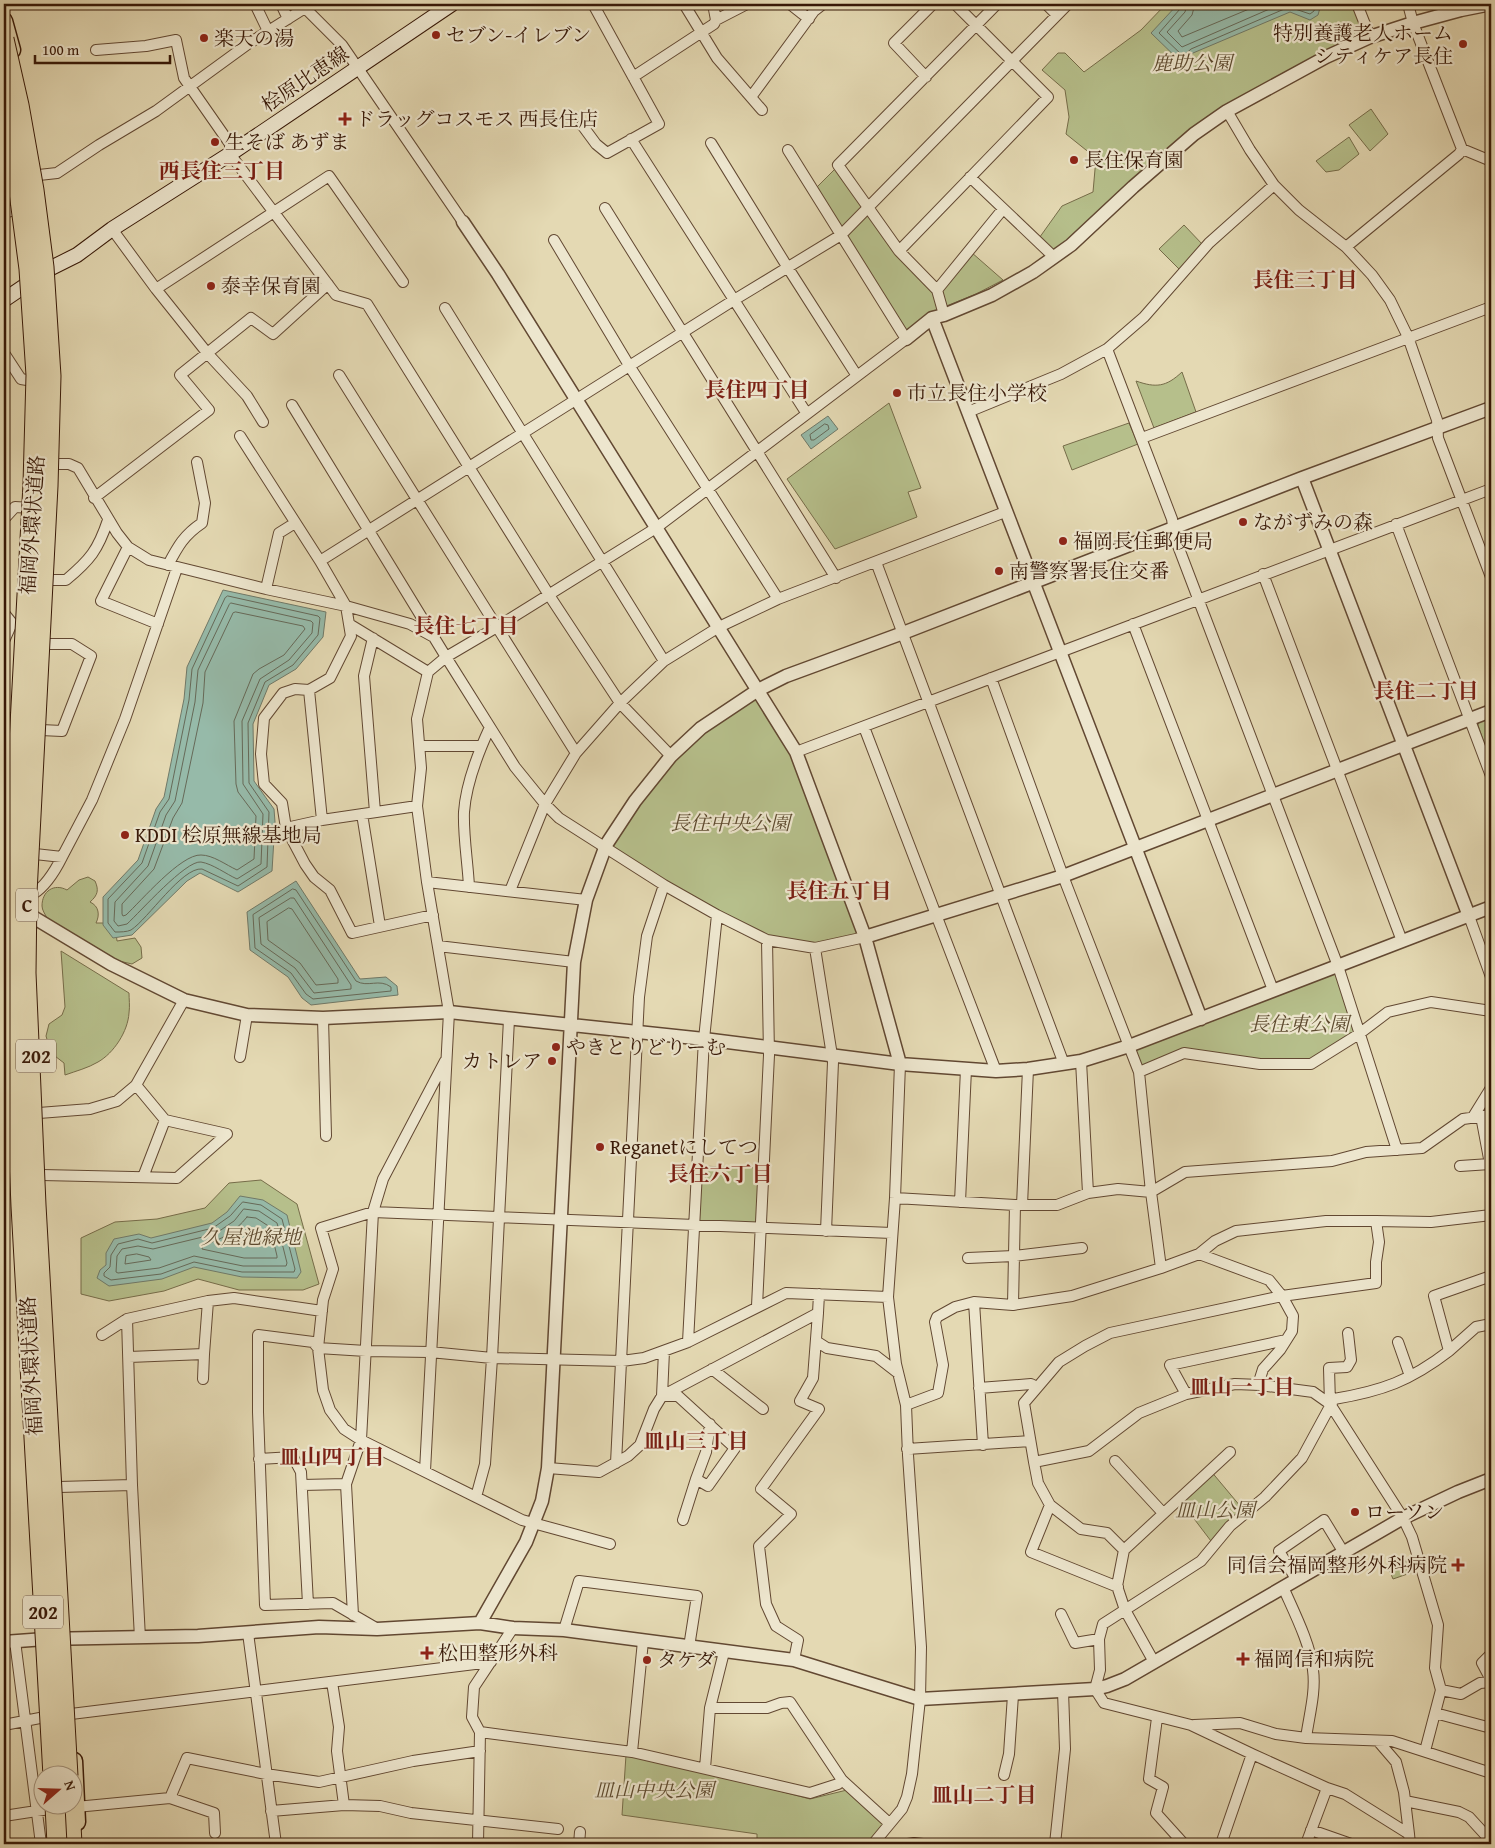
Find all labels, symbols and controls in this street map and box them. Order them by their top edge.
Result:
place label: 特別養護老人ホーム シティケア長住 [1273,18,1453,70]
place label: セブン-イレブン [446,20,591,49]
place label: 楽天の湯 [214,23,294,52]
marker: セブン-イレブン [430,29,442,41]
scale bar [35,32,170,64]
marker: 楽天の湯 [198,32,210,44]
marker: 特別養護老人ホーム シティケア長住 [1457,38,1469,50]
text: 100 m [42,39,80,60]
street label: 桧原比恵線 [255,39,354,119]
park label: 鹿助公園 [1152,48,1235,77]
place label: ドラッグコスモス 西長住店 [355,104,599,133]
marker: ドラッグコスモス 西長住店 [339,113,351,125]
place label: 生そば あずま [225,127,349,156]
marker: 生そば あずま [209,136,221,148]
place label: 長住保育園 [1084,145,1184,174]
marker: 長住保育園 [1068,154,1080,166]
district label: 西長住三丁目 [159,155,285,186]
district label: 長住三丁目 [1253,264,1358,295]
place label: 泰幸保育園 [221,271,321,300]
marker: 泰幸保育園 [205,280,217,292]
district label: 長住四丁目 [705,374,810,405]
place label: 市立長住小学校 [907,378,1047,407]
marker: 市立長住小学校 [891,387,903,399]
street label: 福岡外環状道路 [12,454,51,596]
place label: ながずみの森 [1253,507,1373,536]
marker: ながずみの森 [1237,516,1249,528]
place label: 福岡長住郵便局 [1073,526,1213,555]
marker: 福岡長住郵便局 [1057,535,1069,547]
place label: 南警察署長住交番 [1009,556,1169,585]
marker: 南警察署長住交番 [993,565,1005,577]
district label: 長住七丁目 [414,610,519,641]
district label: 長住二丁目 [1374,675,1479,706]
park label: 長住中央公園 [670,808,793,837]
place label: KDDI 桧原無線基地局 [135,820,322,849]
marker: KDDI 桧原無線基地局 [119,829,131,841]
district label: 長住五丁目 [787,875,892,906]
road number: C [16,888,38,922]
park label: 長住東公園 [1249,1009,1352,1038]
place label: やきとりどりーむ [566,1032,726,1061]
road number: 202 [16,1040,56,1072]
marker: やきとりどりーむ [550,1041,562,1053]
place label: カトレア [462,1046,542,1075]
marker: カトレア [546,1055,558,1067]
place label: Reganetにしてつ [610,1132,758,1161]
marker: Reganetにしてつ [594,1141,606,1153]
district label: 長住六丁目 [668,1158,773,1189]
park label: 久屋池緑地 [201,1222,303,1251]
street label: 福岡外環状道路 [12,1295,49,1437]
district label: 皿山一丁目 [1190,1371,1295,1402]
district label: 皿山三丁目 [644,1425,749,1456]
district label: 皿山四丁目 [280,1441,385,1472]
park label: 皿山公園 [1175,1495,1258,1524]
place label: ローソン [1365,1497,1444,1526]
marker: ローソン [1349,1506,1361,1518]
place label: 同信会福岡整形外科病院 [1227,1550,1447,1579]
marker: 同信会福岡整形外科病院 [1451,1558,1465,1572]
road number: 202 [23,1595,63,1628]
place label: 松田整形外科 [438,1638,558,1667]
place label: 福岡信和病院 [1254,1644,1374,1673]
place label: タケダ [657,1645,716,1674]
marker: 松田整形外科 [420,1646,434,1660]
marker: 福岡信和病院 [1236,1652,1250,1666]
marker: タケダ [641,1654,653,1666]
north arrow [32,1766,82,1816]
park label: 皿山中央公園 [594,1775,717,1804]
text: N [59,1778,81,1794]
district label: 皿山二丁目 [932,1779,1037,1810]

